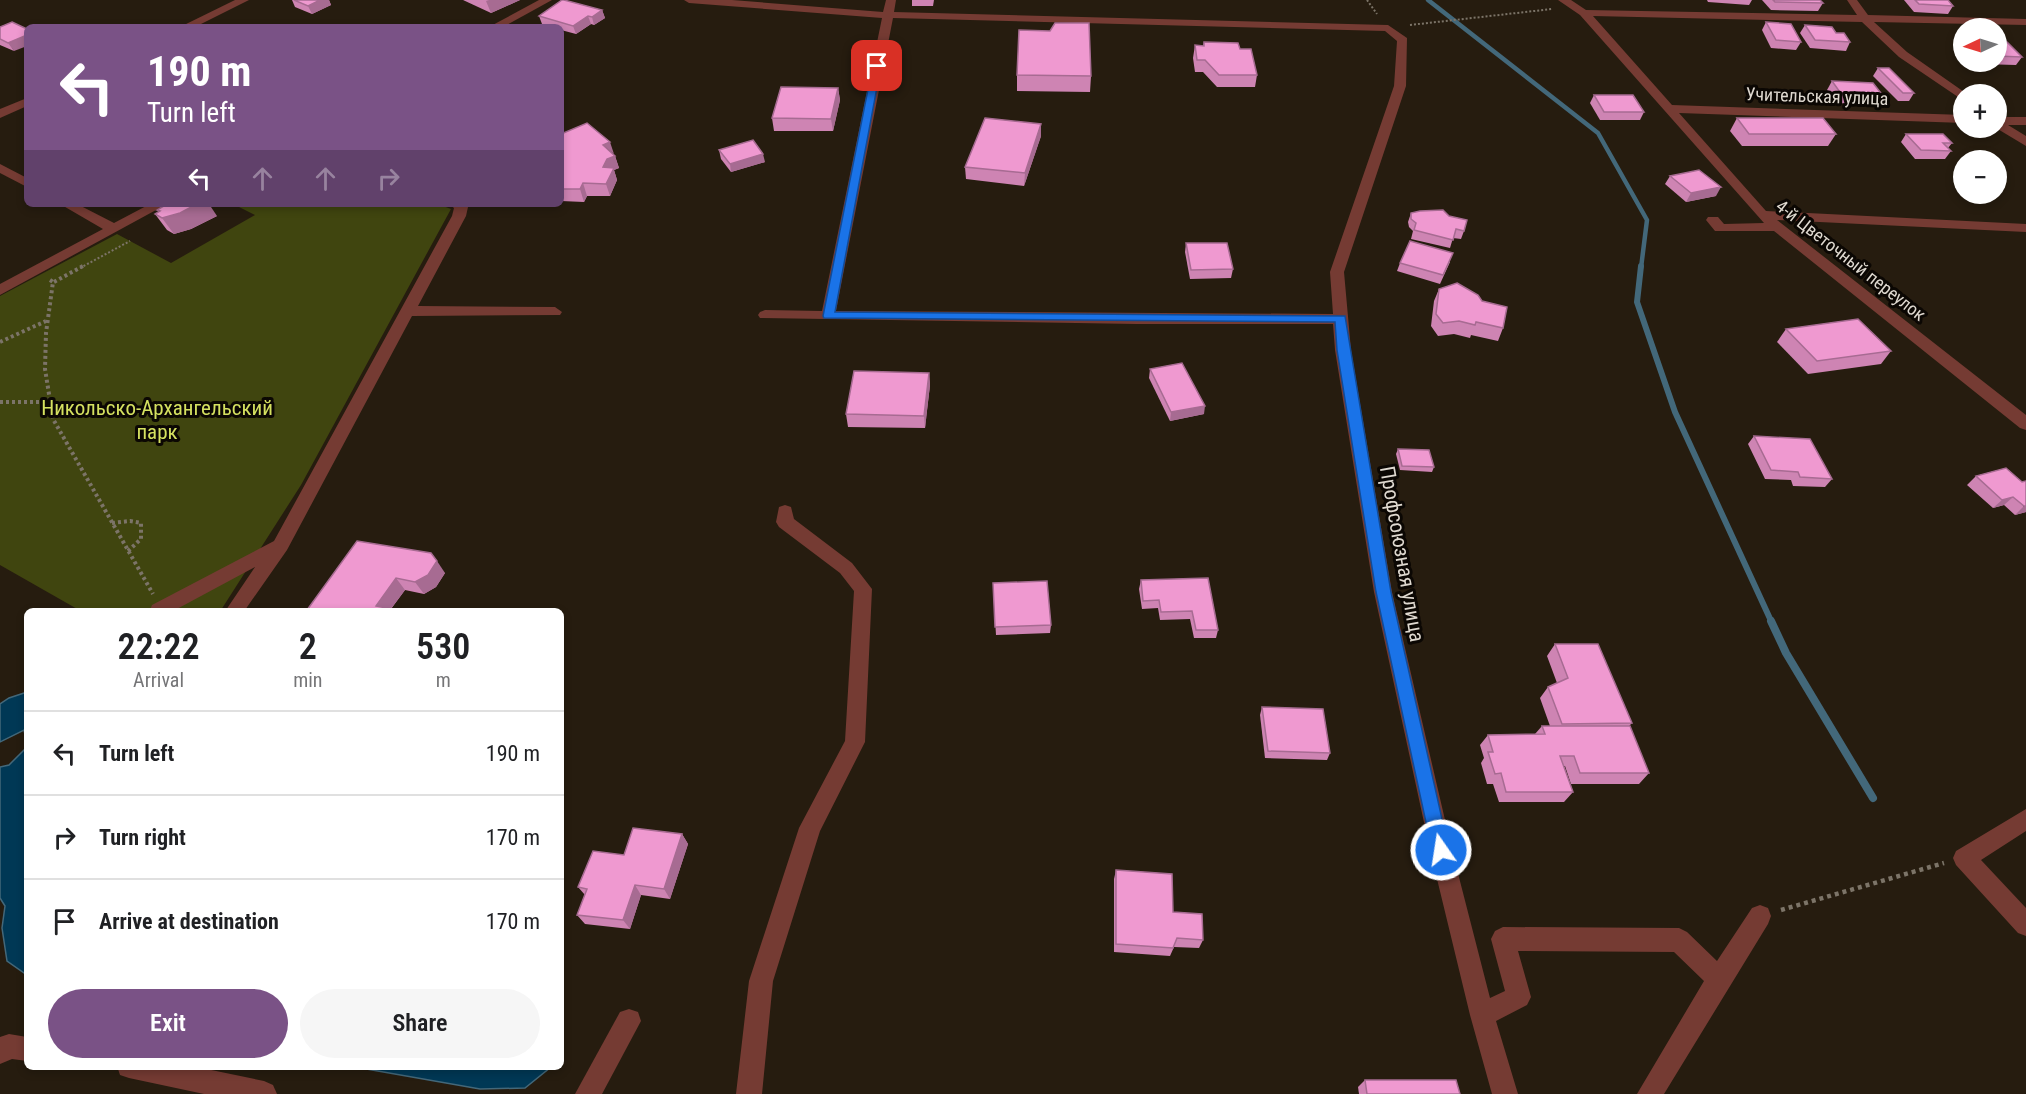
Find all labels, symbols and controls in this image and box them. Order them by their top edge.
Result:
north arrow [1953,18,2007,72]
map controls [1953,18,2007,204]
pin [851,40,902,91]
text: 190 m [147,47,252,96]
icon: left [48,48,126,126]
icon: arrive [860,49,893,82]
street label: Учительская улица [1745,83,1889,109]
button: + [1953,84,2007,138]
text: Turn left [147,97,236,129]
button: − [1953,150,2007,204]
icon: left [183,162,216,195]
icon: ahead [246,162,279,195]
icon: ahead [309,162,342,195]
icon: right [372,162,405,195]
street label: 4-й Цветочный переулок [1772,195,1930,325]
park label: Никольско-Архангельский парк [41,396,273,444]
street label: Профсоюзная улица [1375,464,1429,644]
text: 22:22 [118,626,200,668]
text: 2 [299,626,317,668]
text: 530 [416,626,470,668]
text: Arrival [133,668,184,692]
text: min [293,668,322,692]
text: m [436,668,451,692]
icon: left [48,737,81,770]
text: Turn left [99,741,174,766]
text: 190 m [486,741,540,766]
position arrow [1409,818,1473,882]
icon: right [48,821,81,854]
text: Turn right [99,825,186,850]
text: 170 m [486,825,540,850]
icon: arrive [48,905,81,938]
text: Arrive at destination [99,909,279,934]
text: 170 m [486,909,540,934]
button: Exit [48,989,288,1058]
button: Share [300,989,540,1058]

